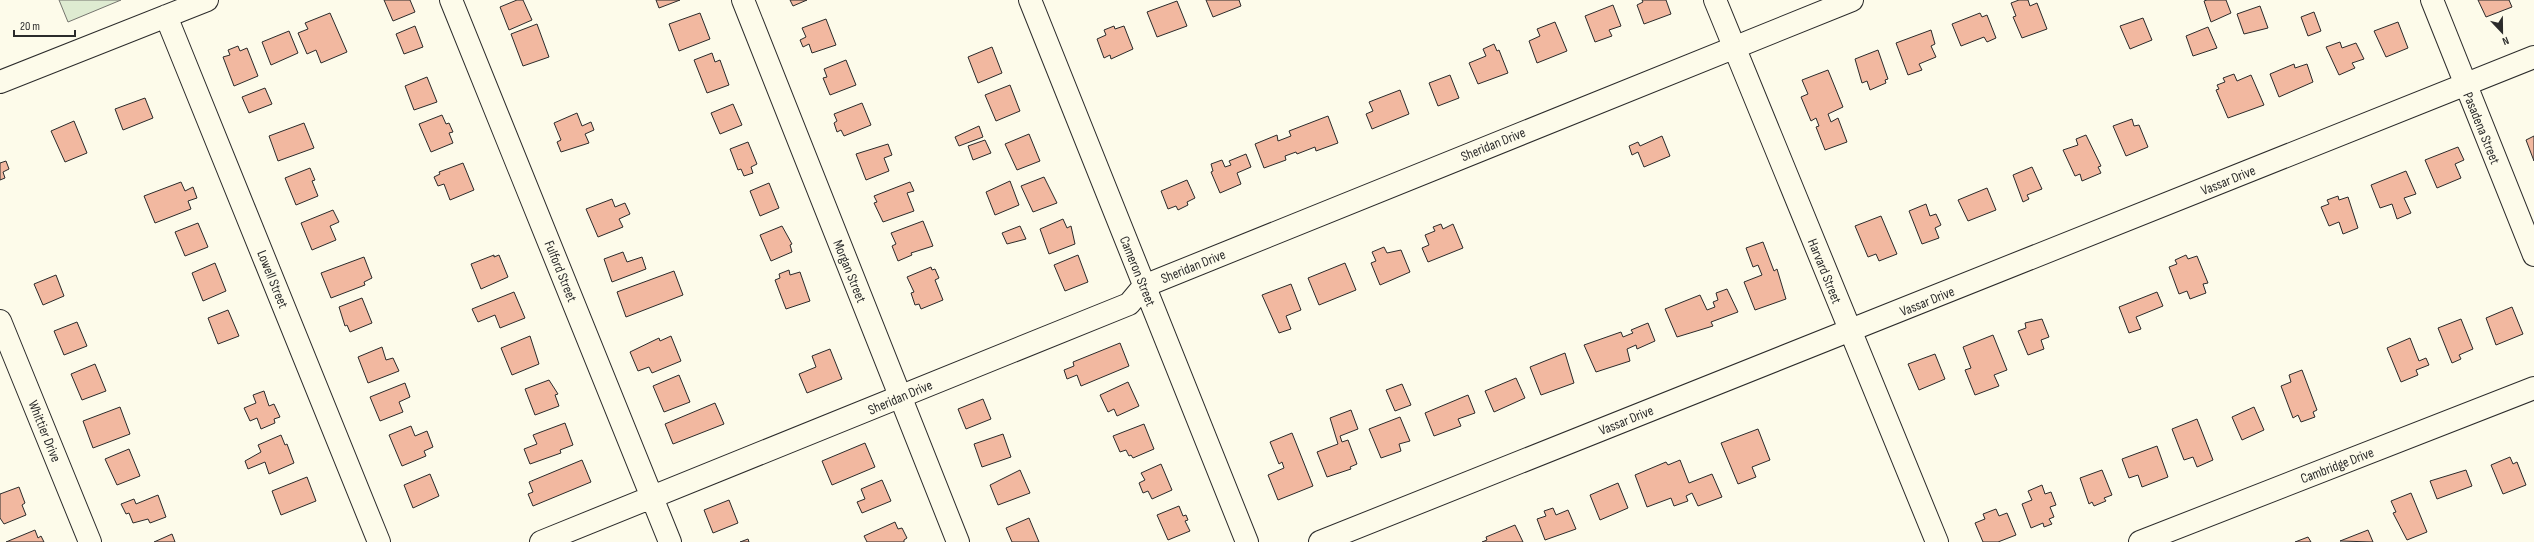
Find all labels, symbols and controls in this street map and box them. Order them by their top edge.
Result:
scale bar [14,12,75,38]
north arrow [2482,12,2522,52]
text: 20 m [20,19,40,34]
text: N [2500,34,2511,48]
street label: Pasadena Street [2459,90,2504,167]
street label: Sheridan Drive [1458,124,1528,165]
street label: Vassar Drive [2198,162,2258,199]
street label: Cameron Street [1116,234,1159,309]
street label: Harvard Street [1804,236,1845,306]
street label: Morgan Street [829,237,870,305]
street label: Fulford Street [541,238,581,304]
street label: Sheridan Drive [1158,246,1228,287]
street label: Lowell Street [253,248,292,311]
street label: Vassar Drive [1897,283,1957,320]
street label: Sheridan Drive [866,376,935,419]
street label: Whittier Drive [24,398,65,465]
street label: Vassar Drive [1596,402,1656,439]
street label: Cambridge Drive [2298,444,2376,487]

